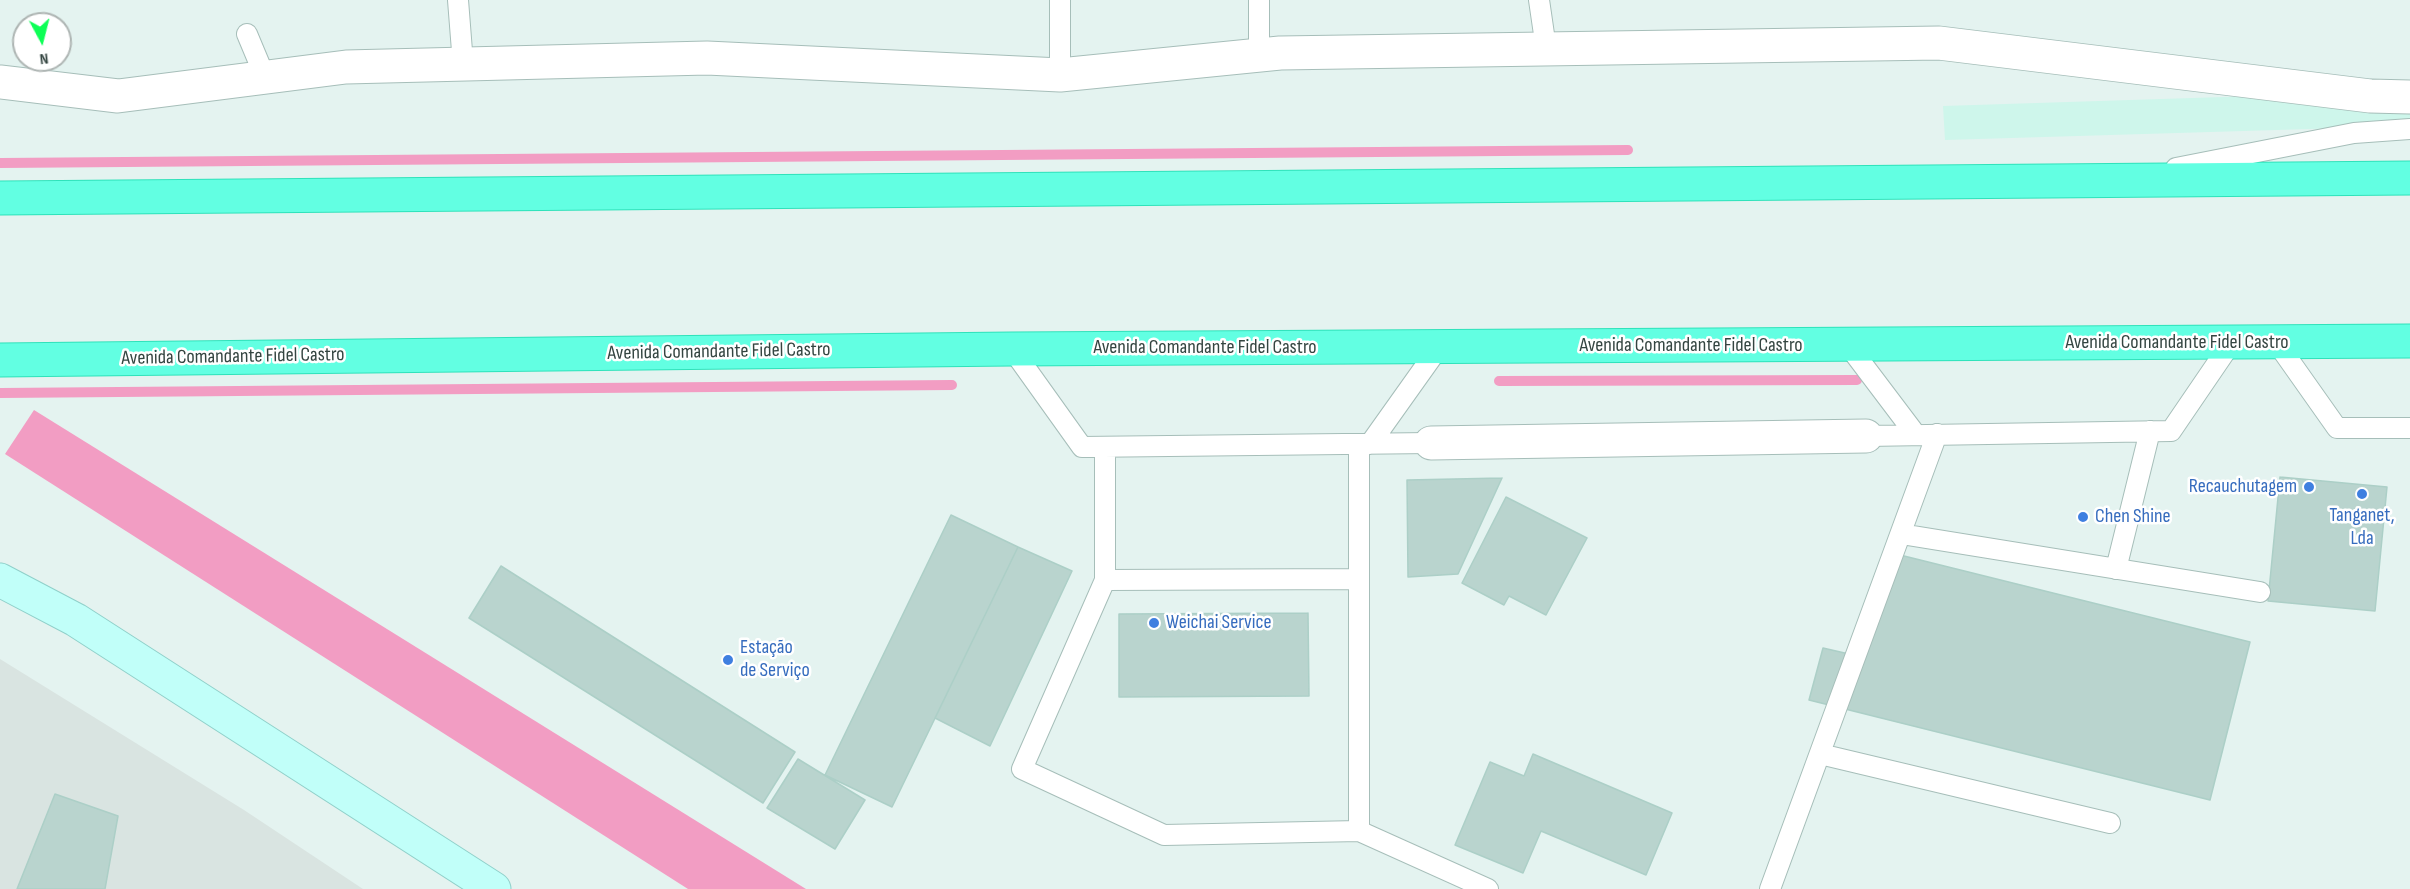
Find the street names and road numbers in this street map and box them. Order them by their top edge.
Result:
street label: Avenida Comandante Fidel Castro [2065,331,2289,355]
street label: Avenida Comandante Fidel Castro [1579,334,1803,358]
street label: Avenida Comandante Fidel Castro [1093,336,1317,360]
street label: Avenida Comandante Fidel Castro [607,338,831,366]
street label: Avenida Comandante Fidel Castro [121,343,345,371]

